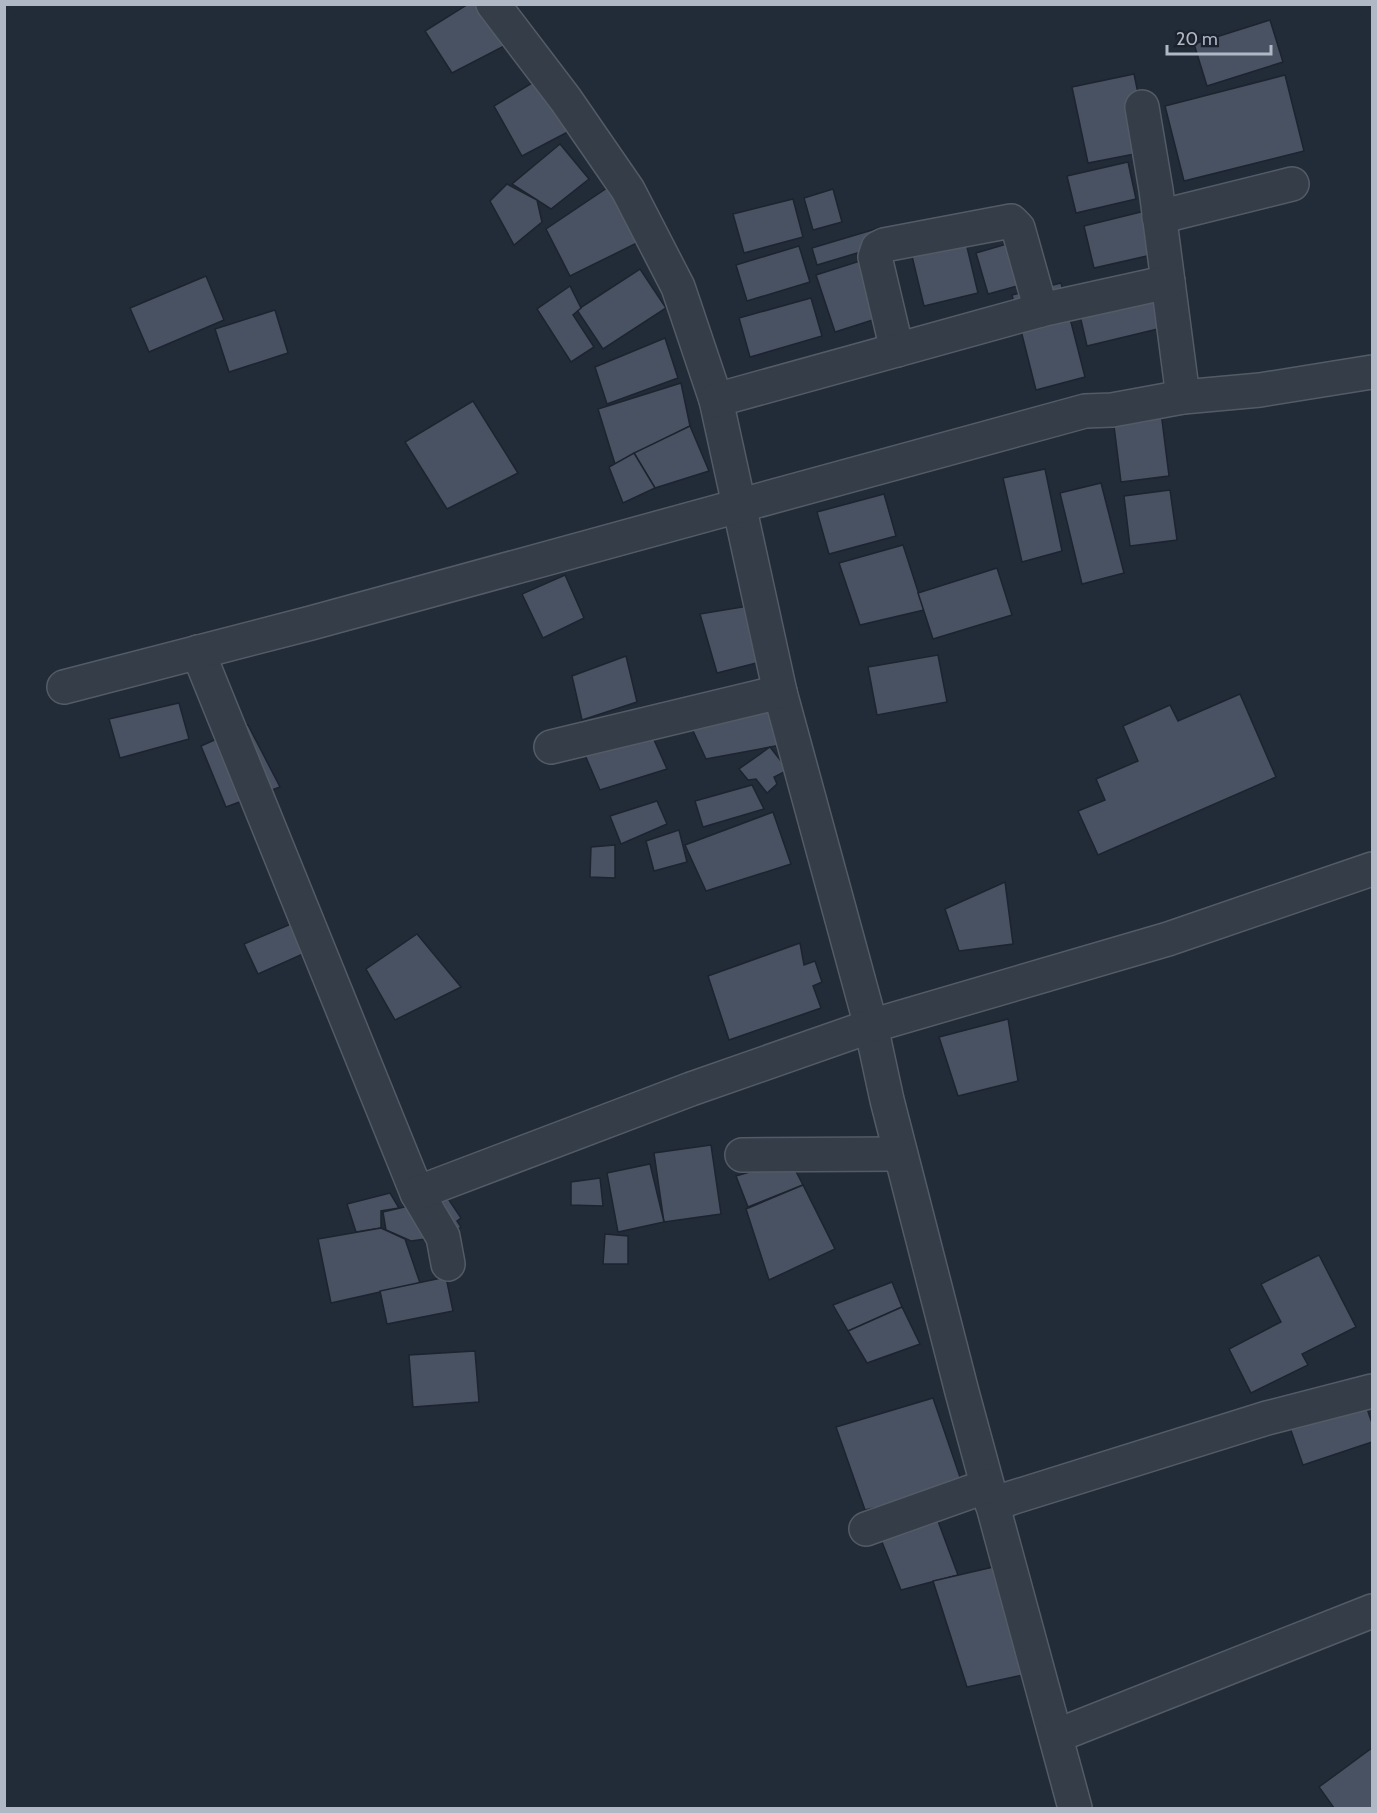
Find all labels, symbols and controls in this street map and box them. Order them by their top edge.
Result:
scale bar [1167,18,1270,56]
text: 20 m [1176,28,1218,50]

